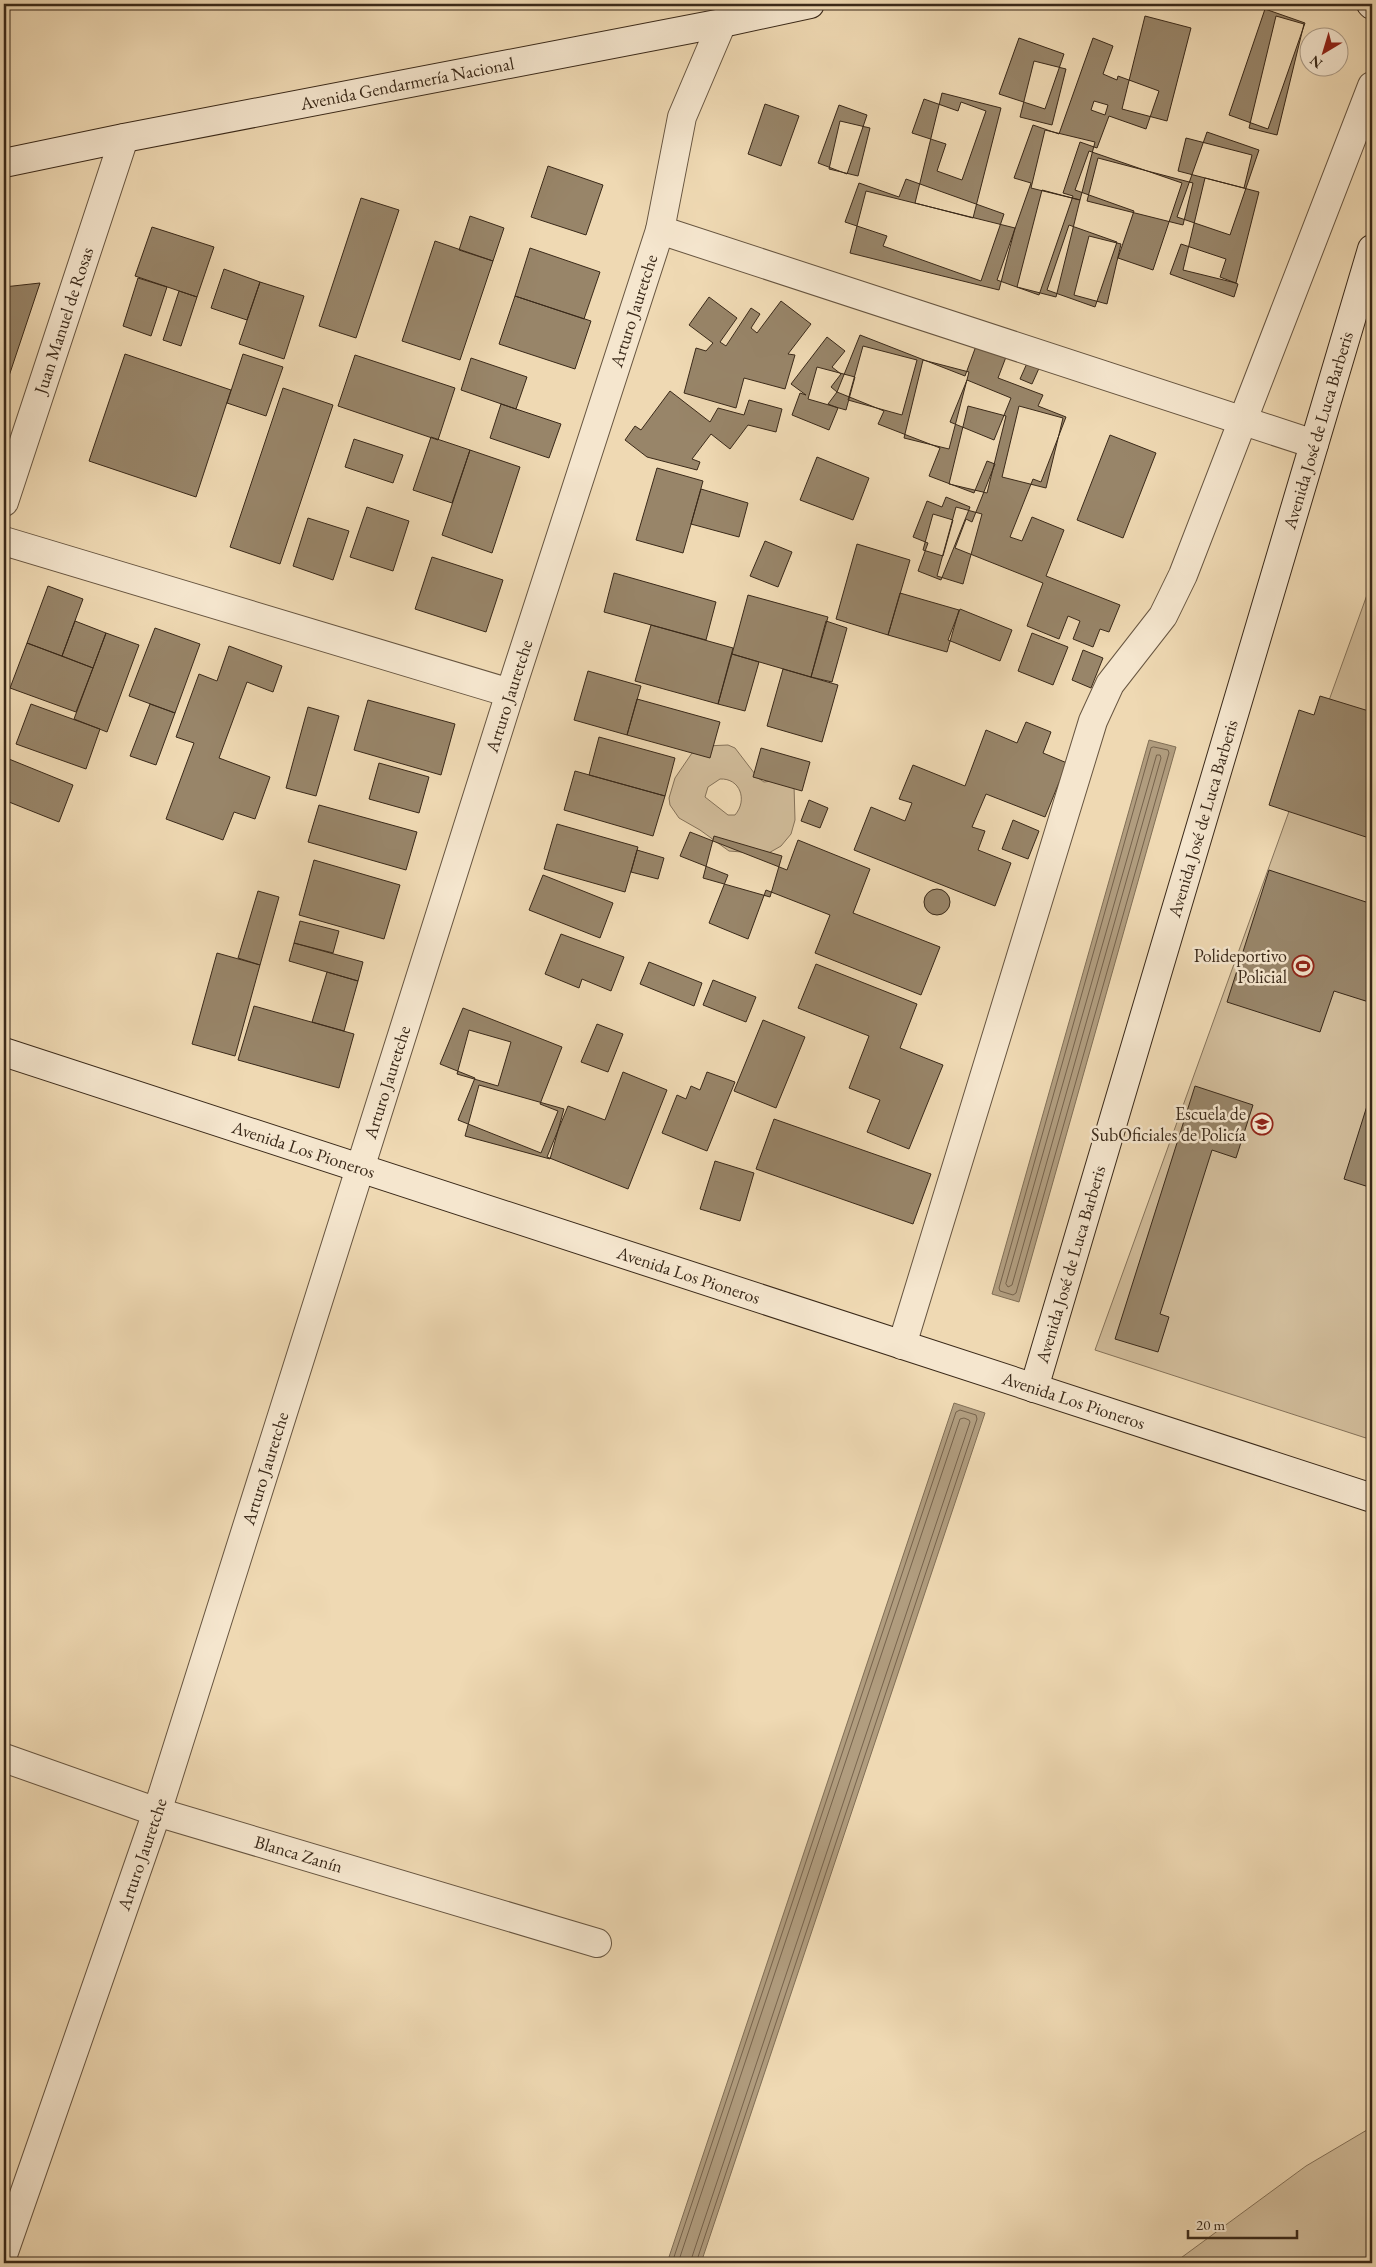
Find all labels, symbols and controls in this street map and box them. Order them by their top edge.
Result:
north arrow [1298,28,1348,78]
street label: Avenida Gendarmería Nacional [297,51,516,115]
text: N [1305,51,1326,73]
street label: Juan Manuel de Rosas [28,244,98,399]
street label: Arturo Jauretche [604,251,662,371]
street label: Avenida José de Luca Barberis [1277,328,1358,533]
street label: Arturo Jauretche [480,637,538,756]
street label: Avenida José de Luca Barberis [1162,717,1243,921]
place label: Polideportivo Policial [1194,944,1287,988]
sports icon: Polideportivo Policial [1291,954,1315,978]
street label: Arturo Jauretche [358,1023,415,1143]
place label: Escuela de SubOficiales de Policía [1091,1102,1247,1146]
school or university icon: Escuela de SubOficiales de Policía [1250,1112,1274,1136]
street label: Avenida Los Pioneros [228,1115,378,1183]
street label: Avenida José de Luca Barberis [1030,1162,1110,1367]
street label: Avenida Los Pioneros [613,1240,763,1309]
street label: Avenida Los Pioneros [998,1366,1148,1434]
street label: Arturo Jauretche [236,1409,293,1529]
street label: Arturo Jauretche [111,1795,172,1914]
street label: Blanca Zanín [252,1830,346,1878]
scale bar [1188,2207,1297,2239]
text: 20 m [1196,2215,1225,2234]

